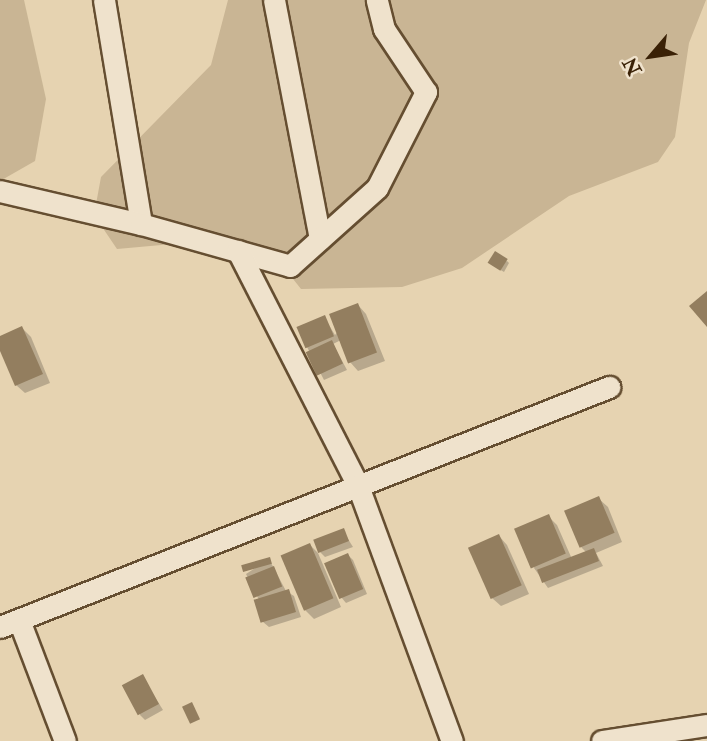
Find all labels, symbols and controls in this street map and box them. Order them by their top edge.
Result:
north arrow [616,21,686,91]
text: N [618,53,647,79]

